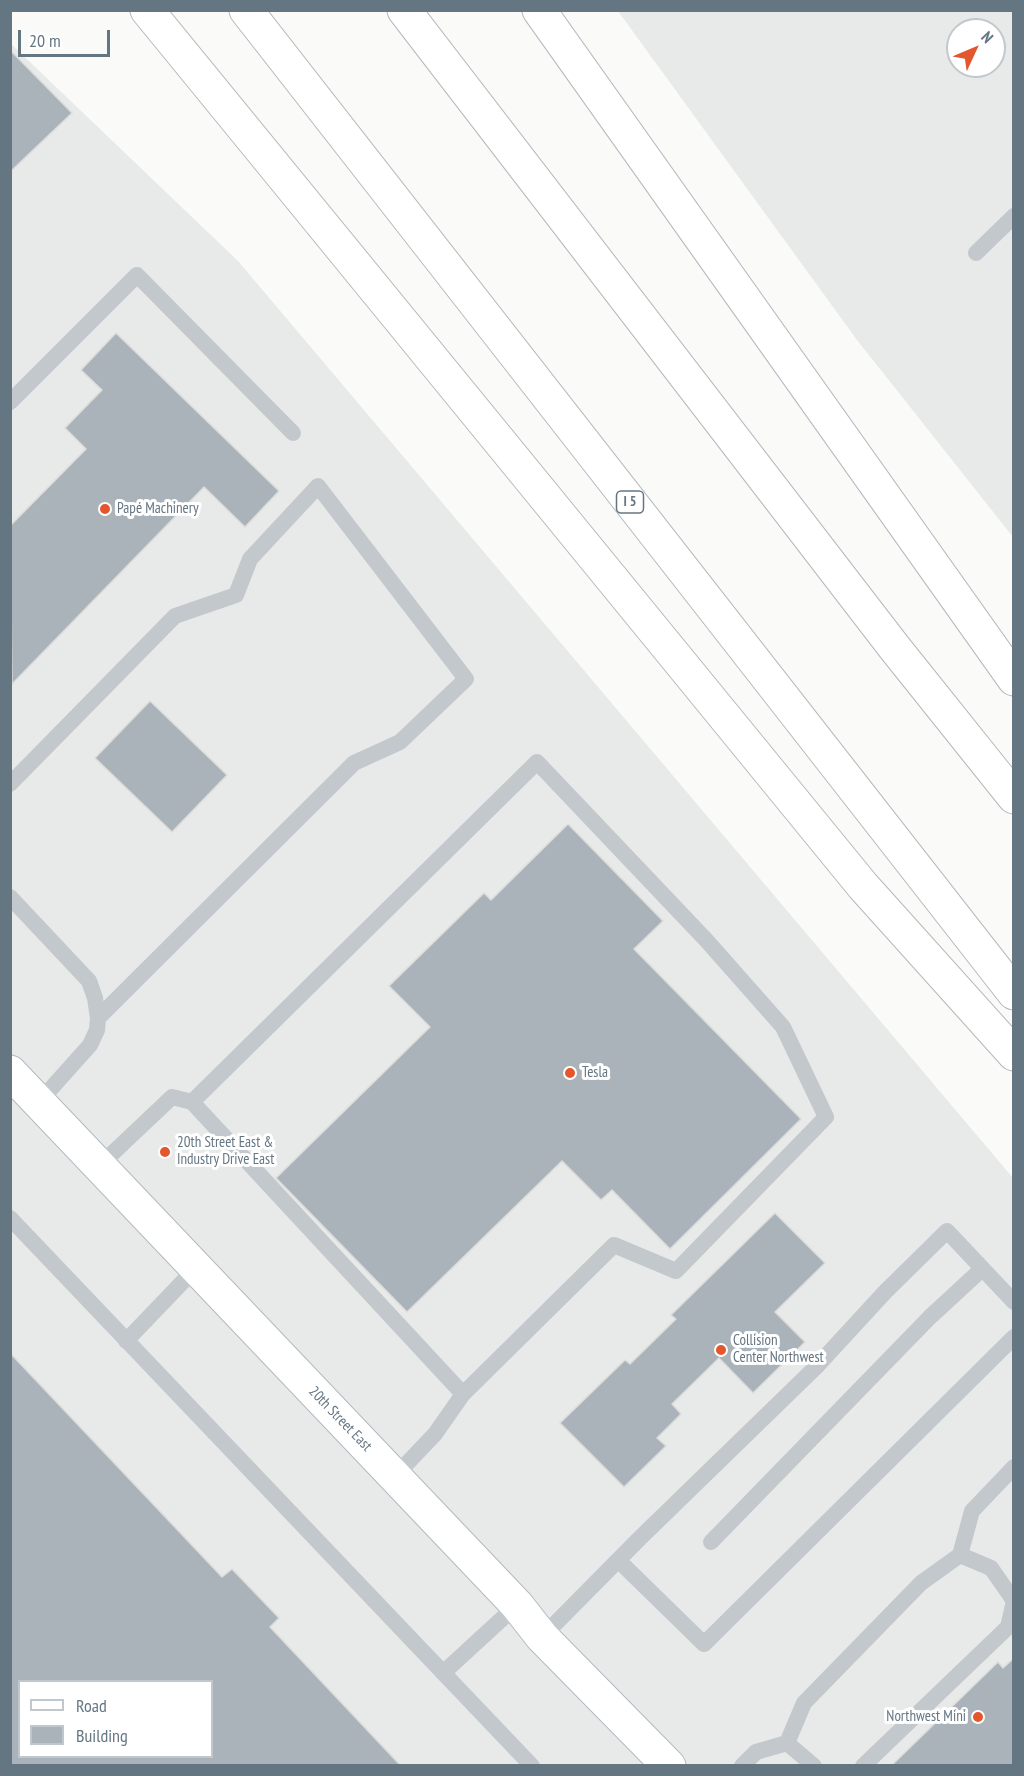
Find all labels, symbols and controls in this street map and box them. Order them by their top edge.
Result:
scale bar [21,18,112,56]
north arrow [946,18,1006,78]
text: N [977,27,998,47]
text: 20 m [29,29,61,52]
road number: I 5 [616,491,644,513]
place label: Papé Machinery [117,500,199,518]
marker: Papé Machinery [98,502,112,516]
place label: Tesla [582,1064,608,1082]
marker: Tesla [563,1066,577,1080]
place label: 20th Street East & Industry Drive East [177,1134,274,1169]
marker: 20th Street East & Industry Drive East [158,1145,172,1159]
place label: Collision Center Northwest [733,1332,824,1367]
marker: Collision Center Northwest [714,1343,728,1357]
street label: 20th Street East [305,1383,375,1455]
legend [18,1680,213,1758]
text: Road [76,1694,107,1717]
place label: Northwest Mini [886,1708,966,1726]
marker: Northwest Mini [971,1710,985,1724]
text: Building [76,1724,128,1747]

